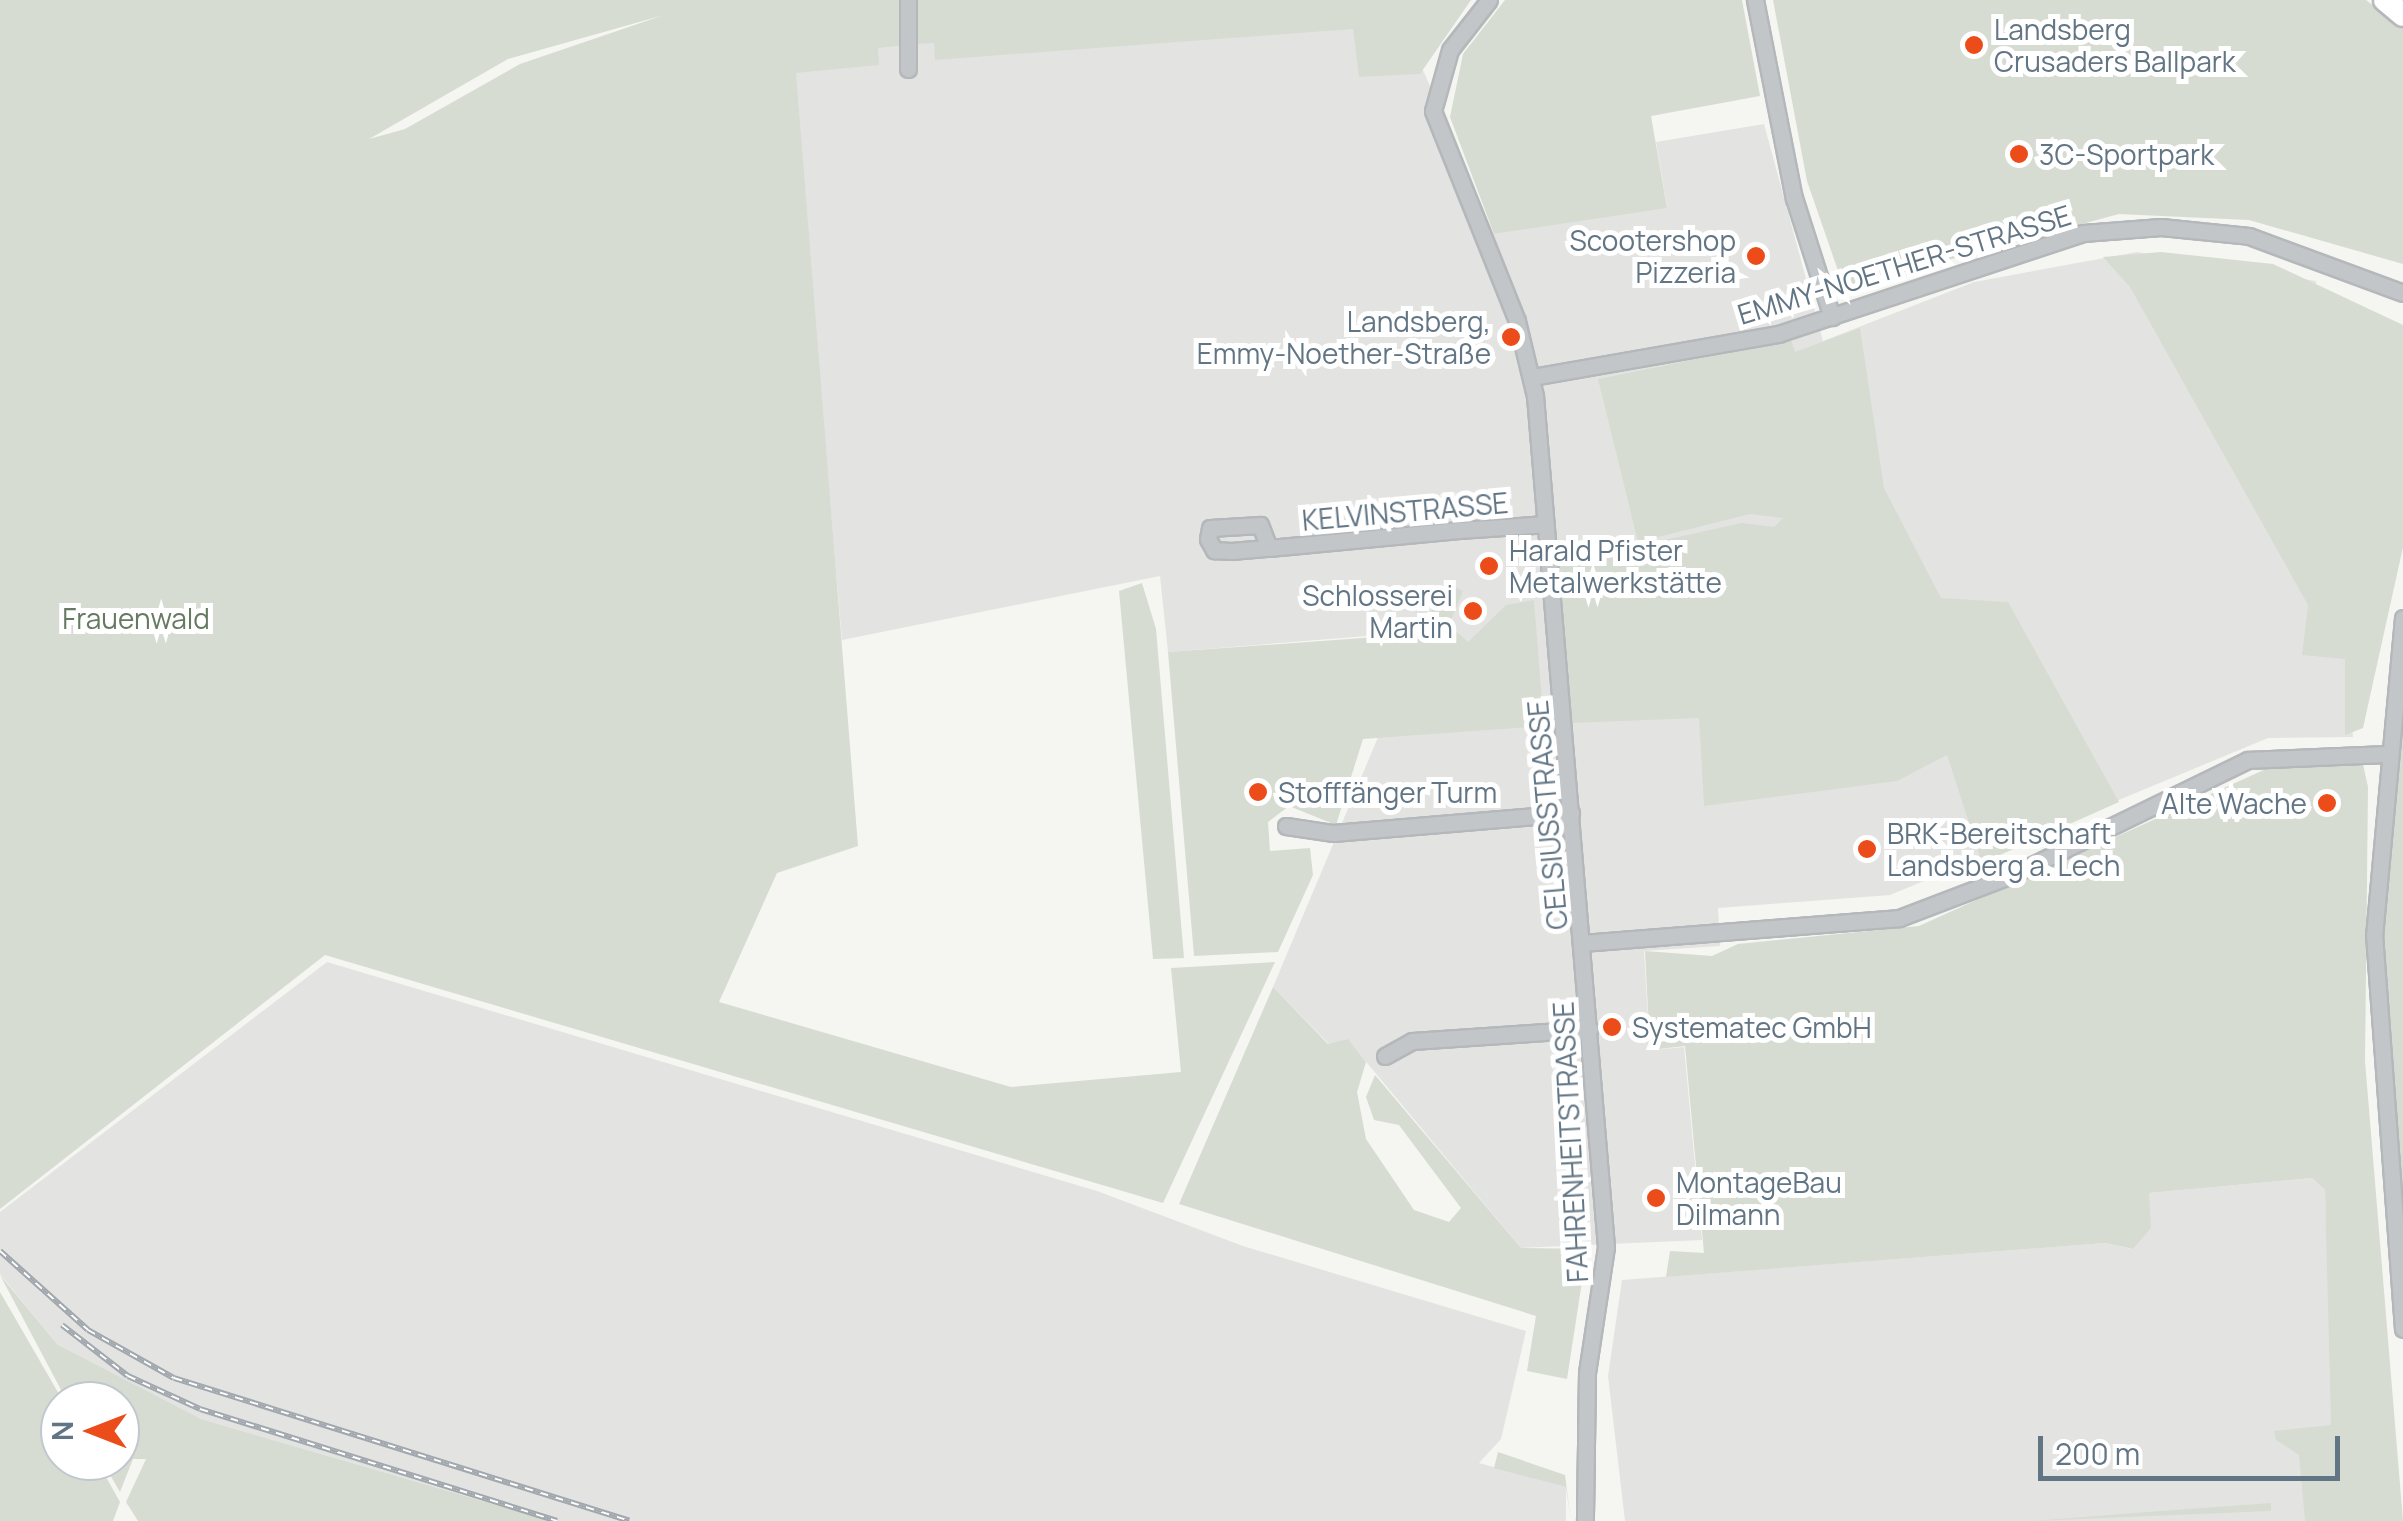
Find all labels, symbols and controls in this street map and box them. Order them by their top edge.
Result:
place label: Landsberg Crusaders Ballpark [1994,12,2236,78]
marker: Landsberg Crusaders Ballpark [1963,34,1985,56]
place label: 3C-Sportpark [2039,137,2214,171]
marker: 3C-Sportpark [2008,143,2030,165]
street label: EMMY-NOETHER-STRASSE [1733,197,2075,331]
place label: Scootershop Pizzeria [1570,223,1736,289]
marker: Scootershop Pizzeria [1745,245,1767,267]
place label: Landsberg, Emmy-Noether-Straße [1197,304,1491,370]
marker: Landsberg, Emmy-Noether-Straße [1500,326,1522,348]
street label: KELVINSTRASSE [1300,485,1510,537]
place label: Harald Pfister Metalwerkstätte [1509,533,1722,599]
marker: Harald Pfister Metalwerkstätte [1478,555,1500,577]
place label: Schlosserei Martin [1302,578,1453,644]
marker: Schlosserei Martin [1462,600,1484,622]
park label: Frauenwald [62,601,210,635]
street label: CELSIUSSTRASSE [1520,699,1574,931]
place label: Stofffänger Turm [1278,775,1497,809]
marker: Stofffänger Turm [1247,781,1269,803]
place label: Alte Wache [2161,786,2307,820]
marker: Alte Wache [2316,792,2338,814]
place label: BRK-Bereitschaft Landsberg a. Lech [1887,816,2120,882]
marker: BRK-Bereitschaft Landsberg a. Lech [1856,838,1878,860]
street label: FAHRENHEITSTRASSE [1546,1001,1594,1283]
place label: Systematec GmbH [1632,1010,1872,1044]
marker: Systematec GmbH [1601,1016,1623,1038]
place label: MontageBau Dilmann [1676,1165,1842,1231]
marker: MontageBau Dilmann [1645,1187,1667,1209]
north arrow [40,1381,140,1481]
scale bar [2043,1416,2346,1478]
text: N [43,1421,81,1441]
text: 200 m [2055,1433,2140,1474]

